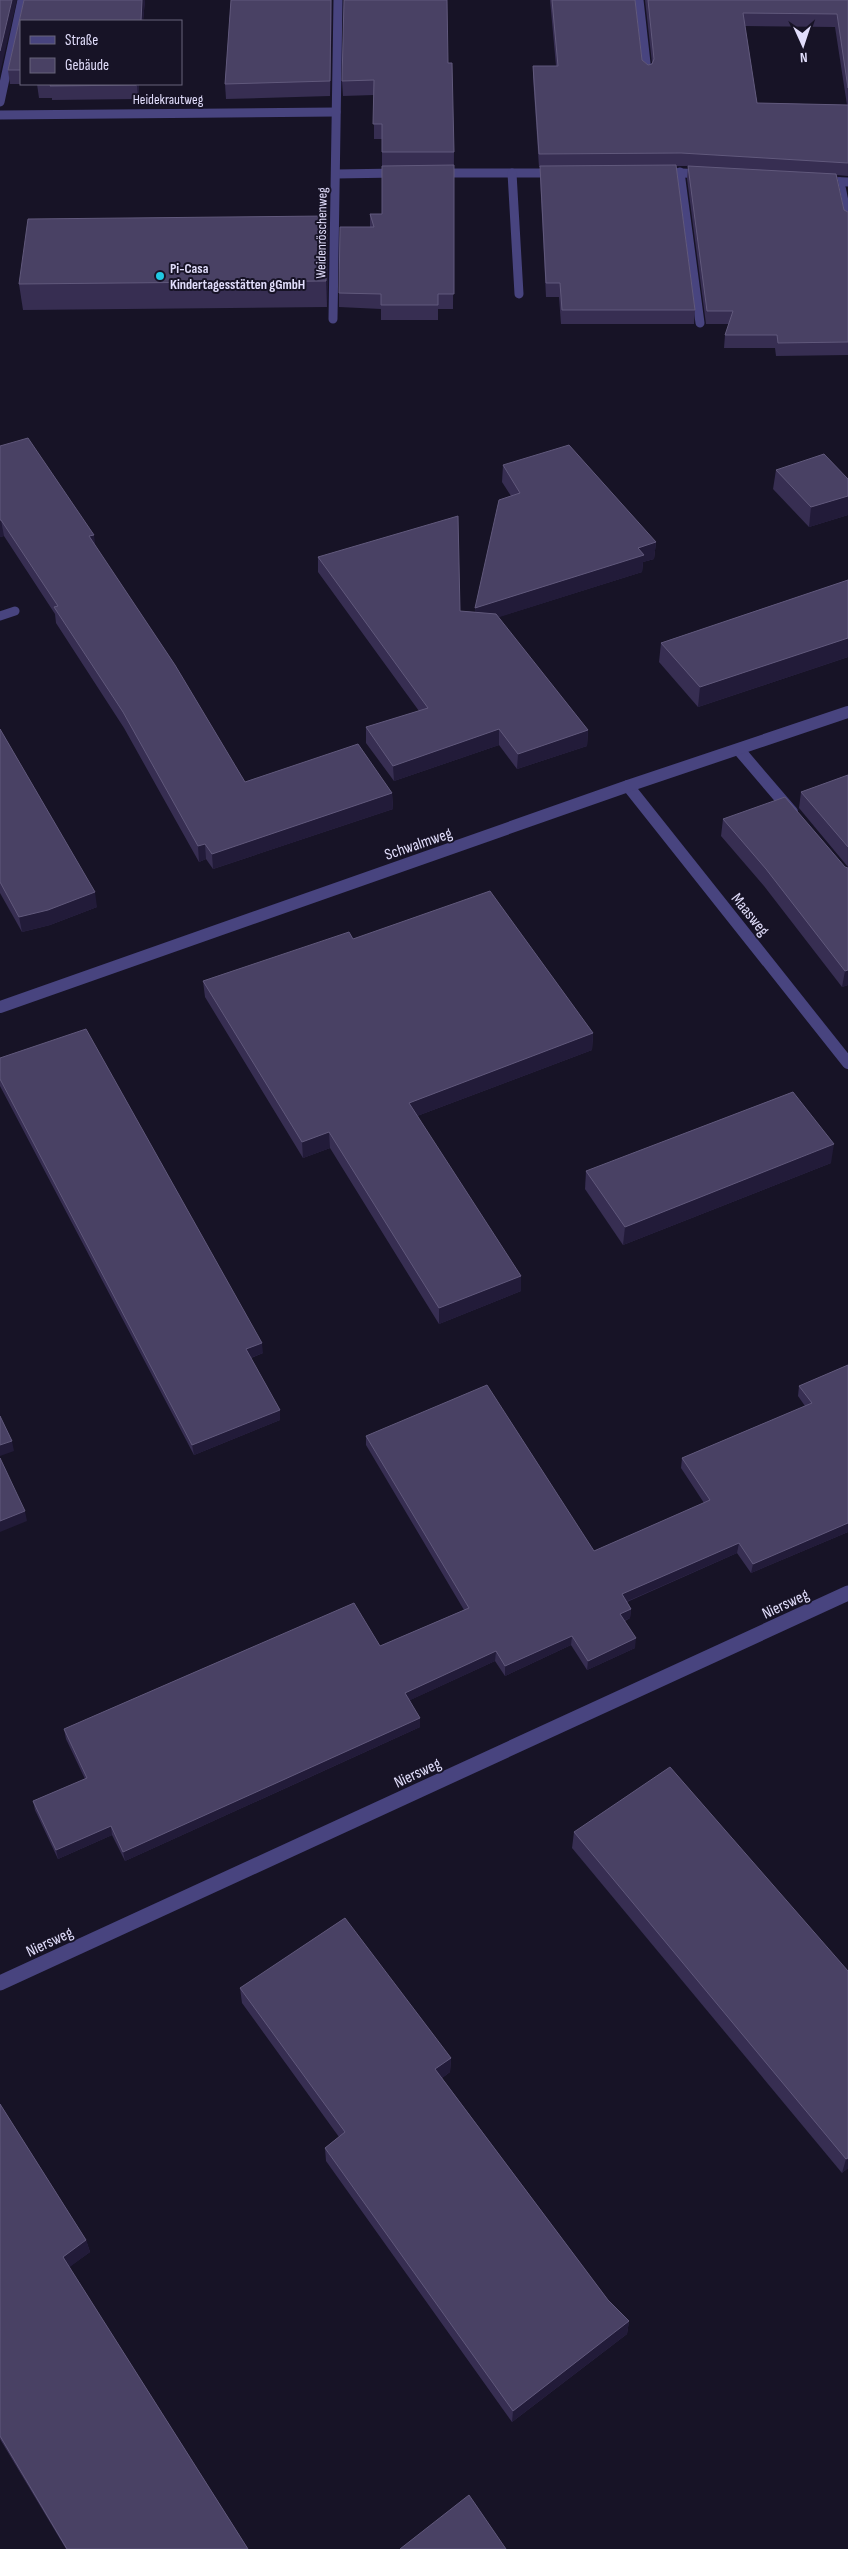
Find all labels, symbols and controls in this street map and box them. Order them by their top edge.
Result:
legend [20,20,182,85]
north arrow [778,20,828,70]
text: Straße [65,31,98,50]
text: N [799,49,808,66]
text: Gebäude [65,56,109,75]
street label: Heidekrautweg [133,91,204,108]
street label: Weidenröschenweg [312,187,331,279]
place label: Pi-Casa Kindertagesstätten gGmbH [170,260,305,293]
marker: Pi-Casa Kindertagesstätten gGmbH [154,270,166,282]
street label: Schwalmweg [382,824,455,865]
street label: Maasweg [727,890,773,940]
street label: Niersweg [759,1585,812,1623]
street label: Niersweg [391,1754,444,1792]
street label: Niersweg [23,1923,76,1961]

